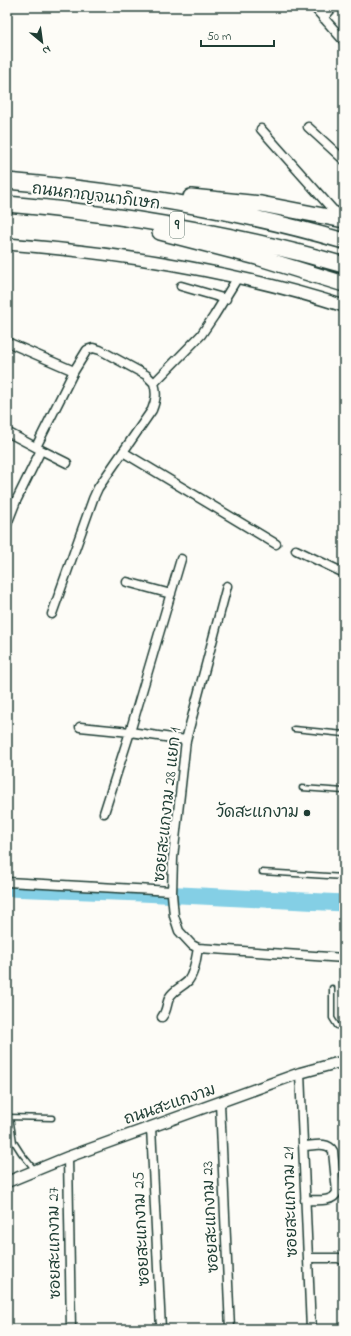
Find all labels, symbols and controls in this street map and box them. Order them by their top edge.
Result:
north arrow [22,22,62,62]
scale bar [201,22,274,48]
text: 50 m [207,28,231,46]
text: N [39,41,53,59]
street label: ถนนกาญจนาภิเษก [31,177,161,217]
road number: 9 [170,212,184,238]
street label: ซอยสะแกงาม 28 แยก 1 [148,726,188,884]
place label: วัดสะแกงาม [216,801,299,825]
marker: วัดสะแกงาม [302,808,312,818]
street label: ถนนสะแกงาม [121,1078,219,1132]
street label: ซอยสะแกงาม 21 [277,1146,305,1258]
street label: ซอยสะแกงาม 23 [196,1160,226,1274]
street label: ซอยสะแกงาม 25 [127,1171,157,1287]
street label: ซอยสะแกงาม 27 [42,1186,68,1299]

